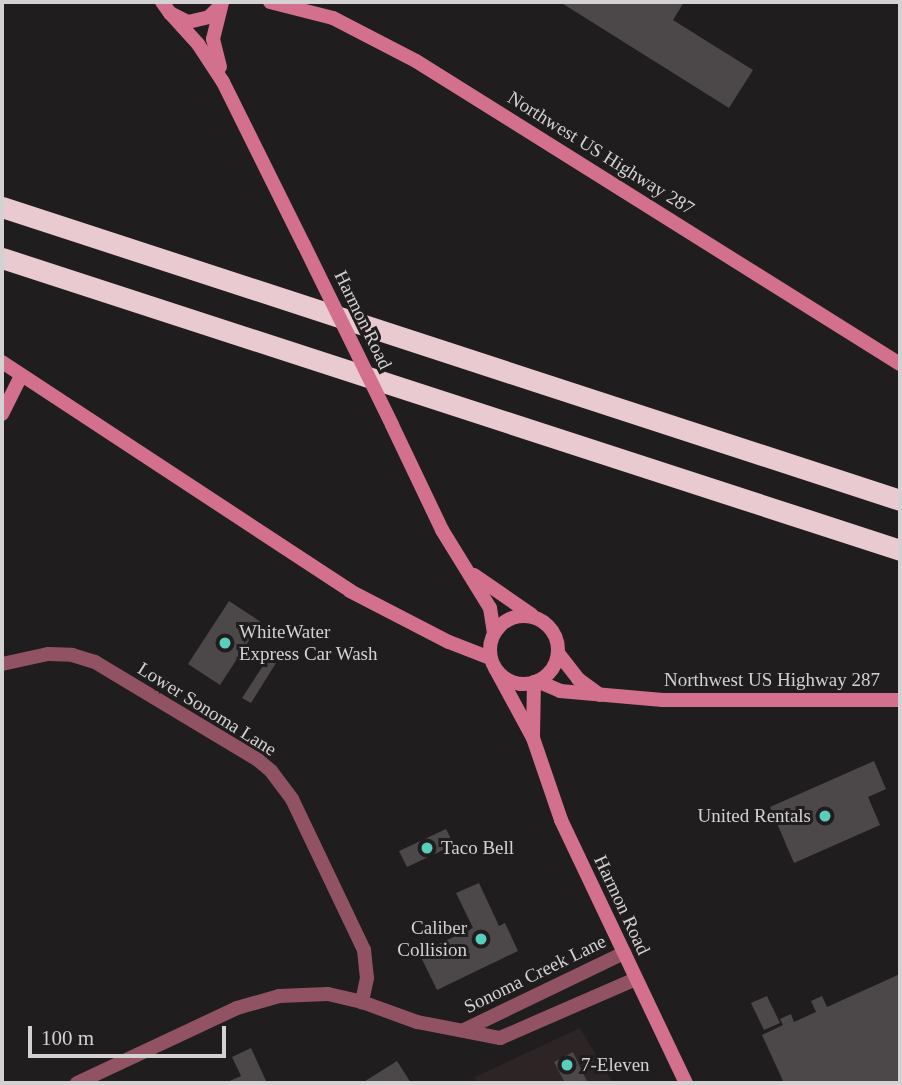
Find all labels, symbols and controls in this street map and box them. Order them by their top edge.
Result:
street label: Northwest US Highway 287 [503,86,699,220]
street label: Harmon Road [329,267,397,373]
place label: WhiteWater Express Car Wash [239,621,378,665]
marker: WhiteWater Express Car Wash [217,635,233,651]
street label: Lower Sonoma Lane [133,657,281,761]
street label: Northwest US Highway 287 [664,669,880,691]
place label: United Rentals [698,805,811,827]
marker: United Rentals [817,808,833,824]
place label: Taco Bell [441,837,514,859]
marker: Taco Bell [419,840,435,856]
street label: Harmon Road [589,852,655,958]
place label: Caliber Collision [397,917,467,961]
street label: Sonoma Creek Lane [460,930,610,1018]
marker: Caliber Collision [473,931,489,947]
scale bar [32,1012,229,1056]
text: 100 m [41,1026,94,1050]
place label: 7-Eleven [581,1054,650,1076]
marker: 7-Eleven [559,1057,575,1073]

